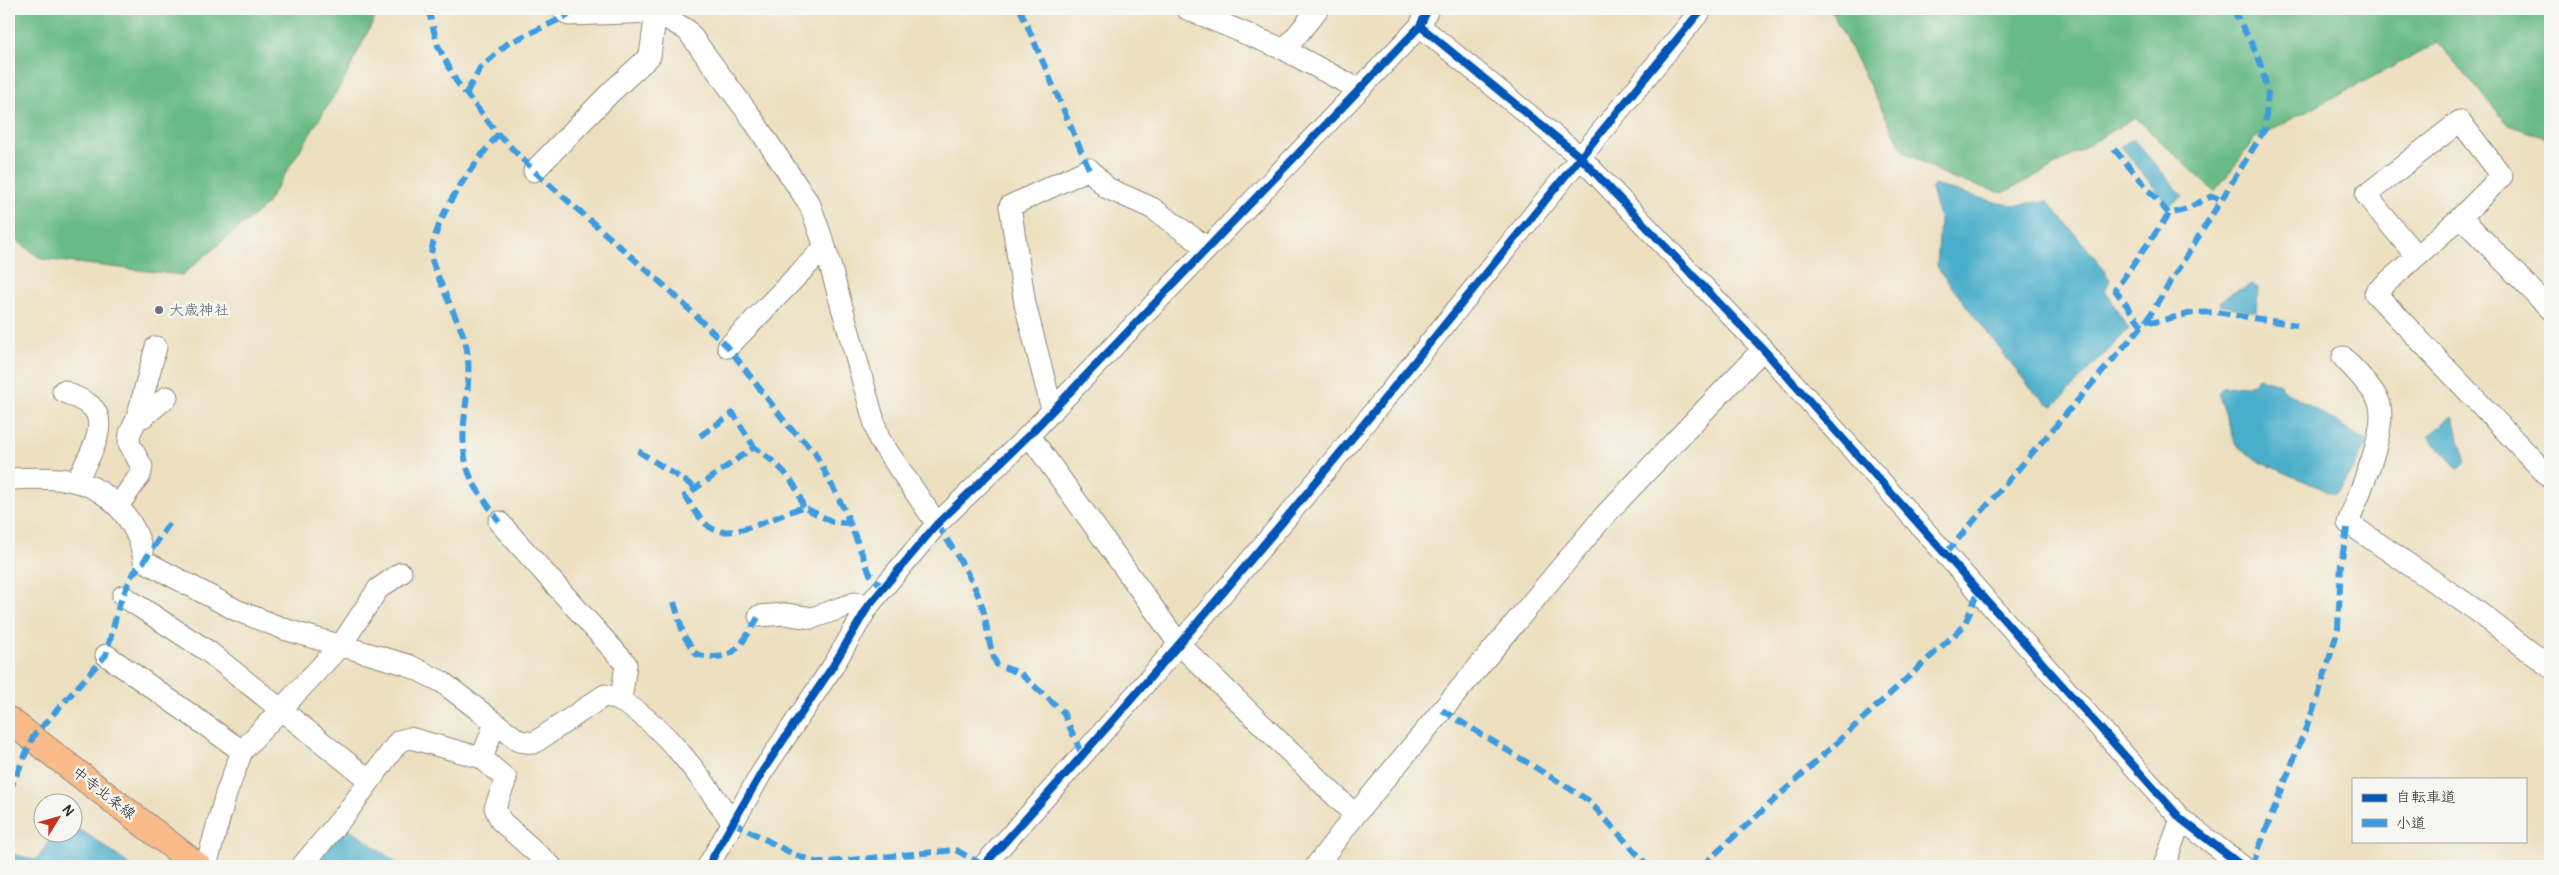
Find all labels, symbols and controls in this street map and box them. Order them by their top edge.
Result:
place label: 大歳神社 [169,301,229,320]
marker: 大歳神社 [153,304,165,316]
street label: 中寺北条線 [68,763,139,824]
legend [2352,778,2526,842]
text: 自転車道 [2396,788,2456,807]
north arrow [32,792,82,842]
text: N [58,802,78,819]
text: 小道 [2396,814,2426,833]

